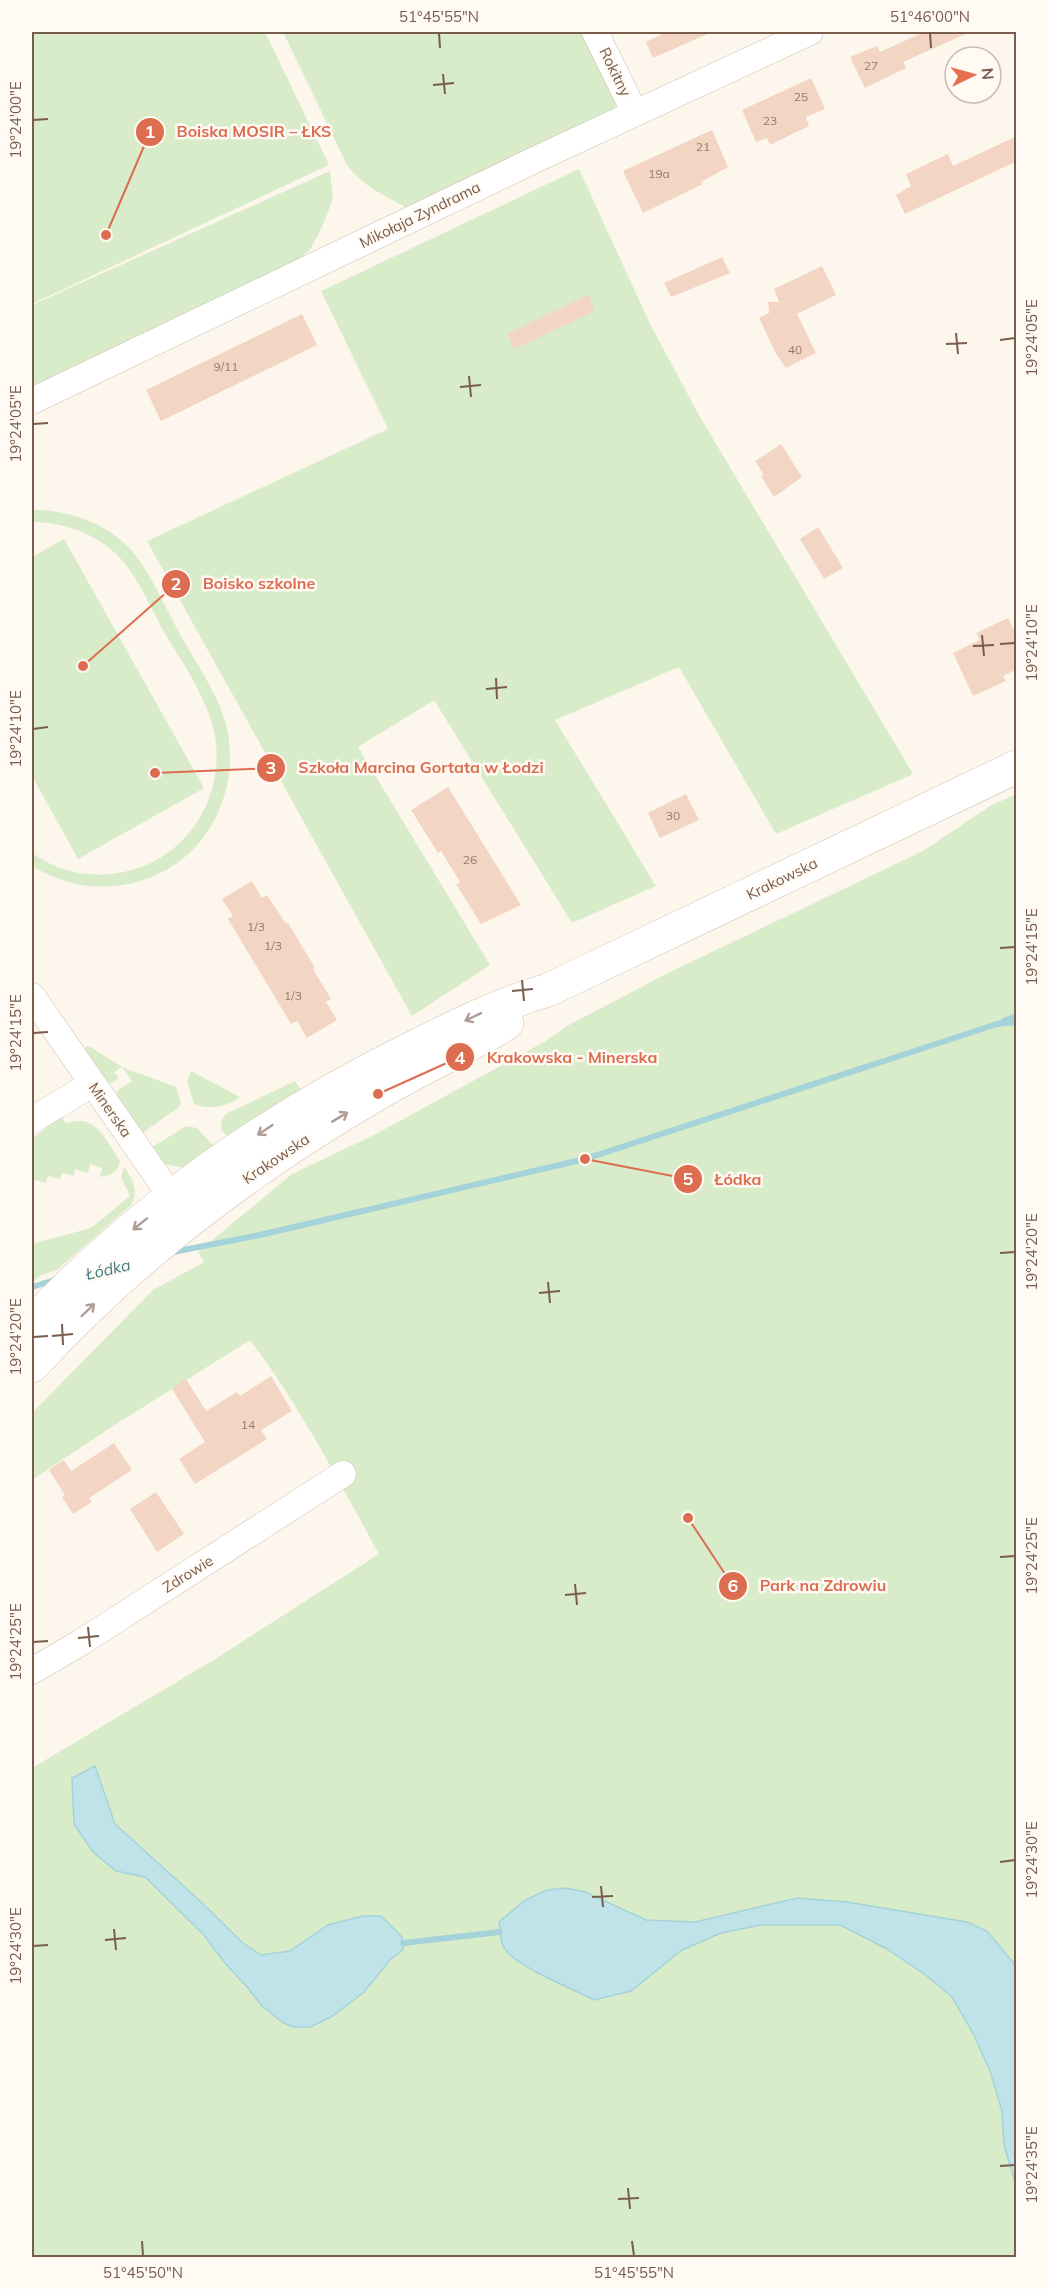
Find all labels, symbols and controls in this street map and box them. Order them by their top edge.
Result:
text: 51°45'55"N [399,7,479,26]
text: 51°46'00"N [890,7,970,26]
street label: Rokitny [596,44,635,99]
north arrow [943,45,1003,105]
house number: 27 [864,58,878,73]
text: N [977,67,998,81]
text: 19°24'00"E [6,81,25,159]
house number: 25 [794,89,808,104]
house number: 23 [763,113,777,128]
callout: Boiska MOSIR – ŁKS [135,115,343,149]
text: 1 [145,120,155,143]
text: Boiska MOSIR – ŁKS [177,121,331,141]
house number: 21 [696,139,710,154]
house number: 19a [648,166,670,181]
street label: Mikołaja Zyndrama [356,177,483,252]
text: 19°24'05"E [1022,299,1041,377]
house number: 40 [788,342,802,357]
house number: 9/11 [213,359,239,374]
text: 19°24'05"E [6,385,25,463]
callout: Boisko szkolne [161,567,327,601]
text: 2 [171,572,181,595]
text: Boisko szkolne [203,573,315,593]
text: 19°24'10"E [1022,604,1041,682]
text: 19°24'10"E [6,690,25,768]
callout: Szkoła Marcina Gortata w Łodzi [256,751,555,785]
text: 3 [266,756,276,779]
text: Szkoła Marcina Gortata w Łodzi [298,757,544,777]
house number: 30 [666,808,680,823]
house number: 26 [463,852,477,867]
street label: Krakowska [743,853,820,904]
text: 19°24'15"E [1022,908,1041,986]
house number: 1/3 [247,919,265,934]
house number: 1/3 [264,938,282,953]
house number: 1/3 [284,988,302,1003]
text: 19°24'15"E [6,994,25,1072]
one-way arrow [465,1012,483,1024]
callout: Krakowska - Minerska [445,1040,669,1074]
text: 4 [455,1046,466,1069]
text: Krakowska - Minerska [487,1047,657,1067]
street label: Minerska [85,1079,136,1141]
one-way arrow [331,1111,348,1123]
one-way arrow [257,1124,274,1136]
street label: Krakowska [239,1129,313,1188]
callout: Łódka [673,1162,774,1196]
text: 5 [683,1167,694,1190]
text: Łódka [714,1169,761,1189]
text: 19°24'20"E [1022,1213,1041,1291]
one-way arrow [132,1217,148,1230]
water label: Łódka [83,1254,133,1284]
text: 19°24'20"E [6,1298,25,1376]
one-way arrow [81,1303,96,1317]
house number: 14 [241,1417,255,1432]
text: 19°24'25"E [1022,1517,1041,1595]
street label: Zdrowie [159,1551,217,1597]
callout: Park na Zdrowiu [718,1569,898,1603]
text: 6 [728,1574,739,1597]
text: Park na Zdrowiu [760,1575,886,1595]
text: 19°24'25"E [6,1603,25,1681]
text: 19°24'30"E [1022,1821,1041,1899]
text: 19°24'30"E [6,1907,25,1985]
text: 19°24'35"E [1022,2126,1041,2204]
text: 51°45'50"N [103,2263,183,2282]
text: 51°45'55"N [594,2263,674,2282]

